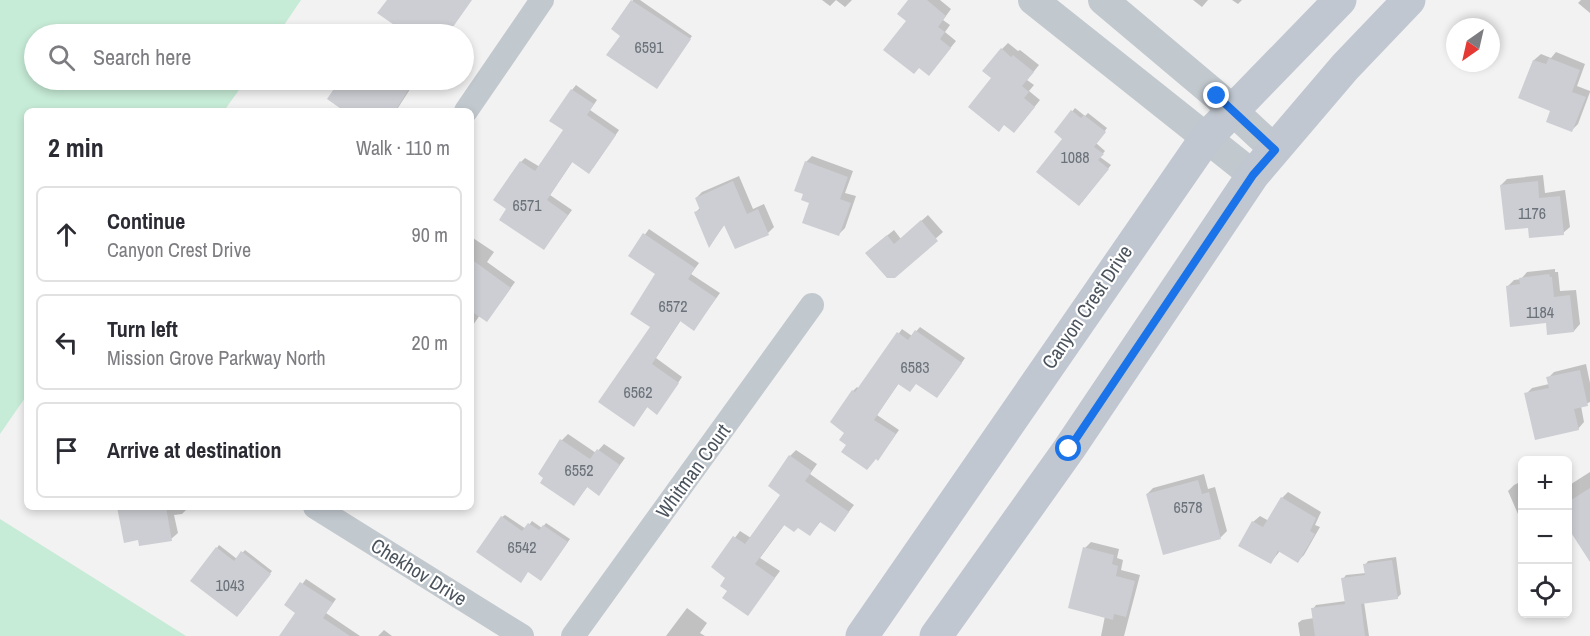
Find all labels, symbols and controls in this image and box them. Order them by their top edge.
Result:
north arrow [1446,18,1500,72]
search box [24,24,474,90]
house number: 6591 [634,36,664,58]
icon: search [45,41,78,74]
text: Search here [93,42,191,72]
route end [1203,82,1229,108]
text: 2 min [48,130,104,165]
text: Walk · 110 m [356,134,450,161]
house number: 1088 [1060,146,1090,168]
house number: 6571 [512,194,542,216]
house number: 1176 [1518,202,1546,224]
text: Continue [107,206,185,236]
icon: ahead [50,218,83,251]
text: 90 m [412,221,448,248]
text: Canyon Crest Drive [107,236,251,263]
street label: Canyon Crest Drive [1035,239,1138,374]
house number: 6572 [658,295,688,317]
house number: 1184 [1526,301,1554,323]
text: Turn left [107,314,178,344]
icon: left [50,326,83,359]
text: 20 m [412,329,448,356]
text: Mission Grove Parkway North [107,344,326,371]
house number: 6583 [900,356,930,378]
house number: 6562 [623,381,653,403]
street label: Whitman Court [649,418,736,523]
icon: arrive [50,434,83,467]
text: Arrive at destination [107,435,281,465]
route start [1055,435,1081,461]
map controls [1518,456,1572,618]
button: + [1518,456,1572,510]
house number: 6552 [564,459,594,481]
house number: 6578 [1173,496,1203,518]
button: − [1518,510,1572,564]
street label: Chekhov Drive [366,531,472,612]
house number: 6542 [507,536,537,558]
button: locate [1518,564,1572,618]
house number: 1043 [215,574,245,596]

